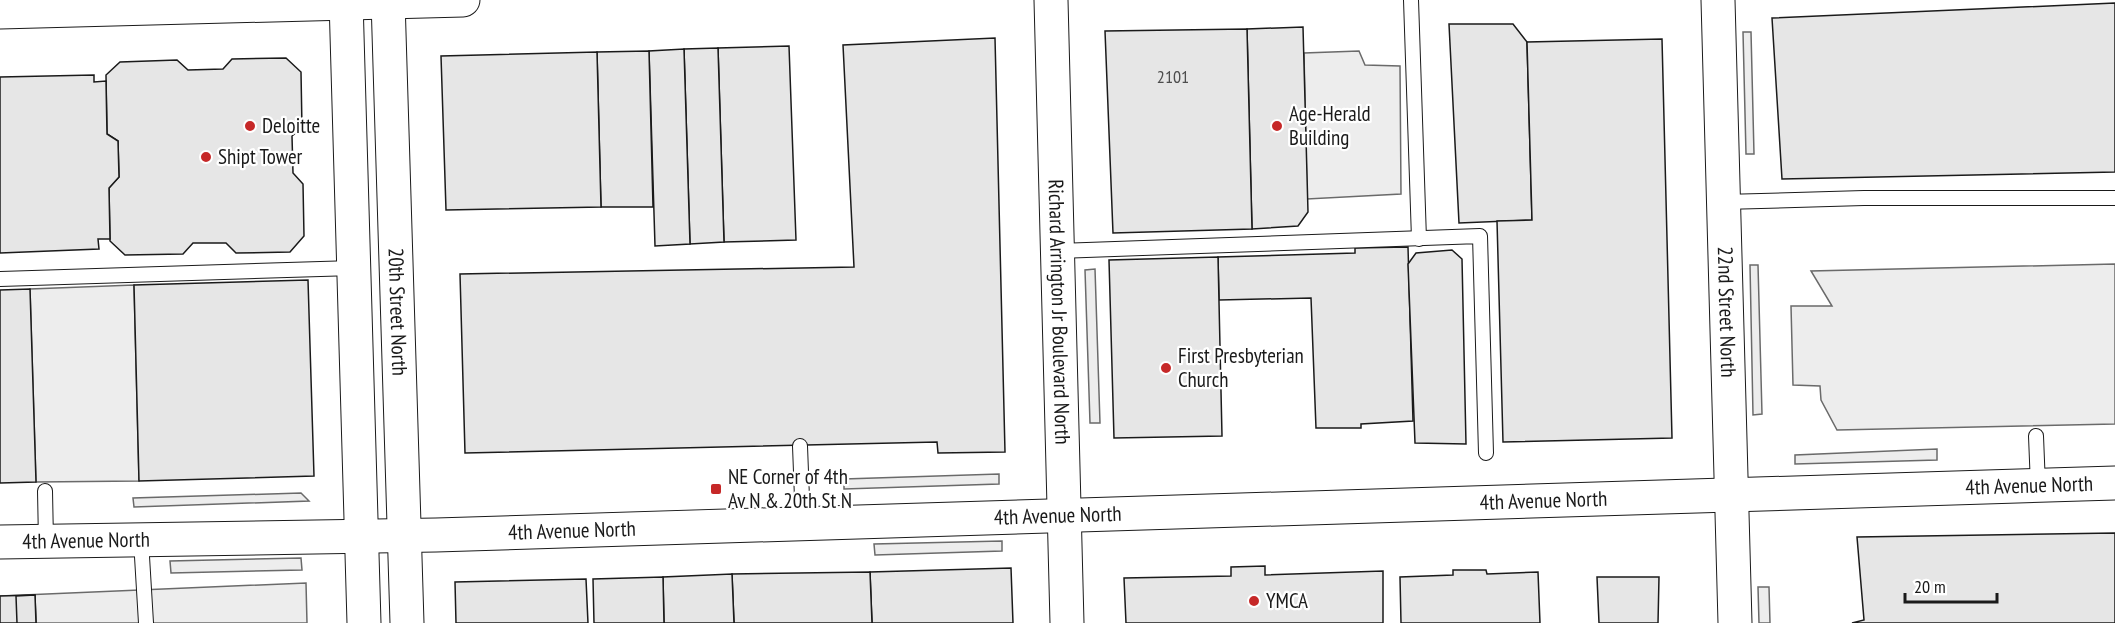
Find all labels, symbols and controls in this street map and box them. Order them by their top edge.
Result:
house number: 2101 [1157,65,1189,88]
place label: Age-Herald Building [1289,100,1371,151]
place label: Deloitte [262,112,320,139]
marker: Deloitte [243,119,257,133]
marker: Age-Herald Building [1270,119,1284,133]
place label: Shipt Tower [218,143,303,170]
marker: Shipt Tower [199,150,213,164]
street label: Richard Arrington Jr Boulevard North [1043,179,1076,445]
street label: 22nd Street North [1712,246,1742,378]
street label: 20th Street North [383,247,413,376]
place label: First Presbyterian Church [1178,342,1304,393]
marker: First Presbyterian Church [1159,361,1173,375]
place label: NE Corner of 4th Av N & 20th St N [728,463,852,514]
street label: 4th Avenue North [1965,470,2093,501]
marker: NE Corner of 4th Av N & 20th St N [709,482,723,496]
street label: 4th Avenue North [1479,485,1608,516]
street label: 4th Avenue North [993,500,1122,531]
street label: 4th Avenue North [508,515,636,546]
street label: 4th Avenue North [22,526,150,555]
scale bar [1905,566,1996,604]
text: 20 m [1914,575,1946,598]
place label: YMCA [1266,587,1308,614]
marker: YMCA [1247,594,1261,608]

